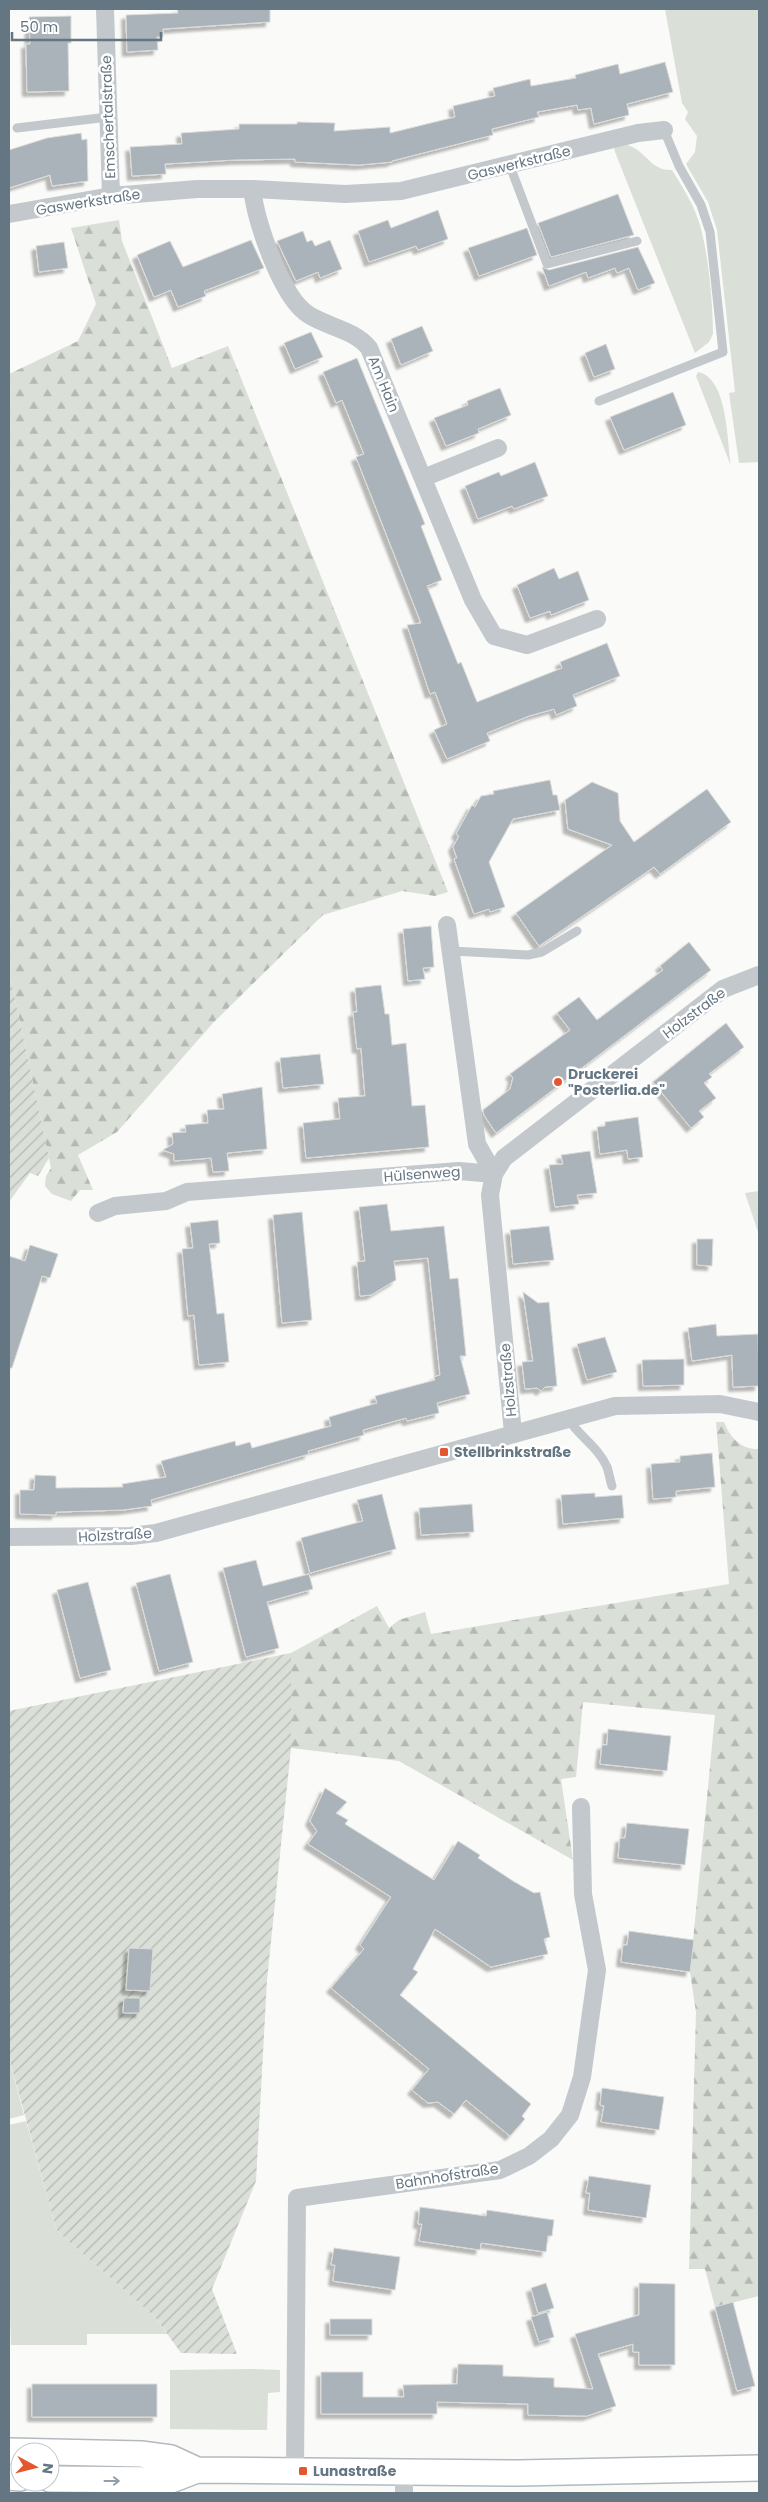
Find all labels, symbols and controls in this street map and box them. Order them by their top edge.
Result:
scale bar [12,10,161,42]
text: 50 m [20,16,58,37]
street label: Emschertalstraße [96,55,120,179]
street label: Gaswerkstraße [465,140,573,185]
street label: Gaswerkstraße [34,184,142,220]
street label: Am Hain [364,353,404,415]
street label: Holzstraße [659,983,730,1043]
place label: Druckerei "Posterlia.de" [568,1064,665,1100]
marker: Druckerei "Posterlia.de" [552,1076,564,1088]
street label: Hülsenweg [383,1161,461,1187]
street label: Holzstraße [495,1342,521,1418]
place label: Stellbrinkstraße [454,1442,572,1462]
marker: Stellbrinkstraße [438,1446,450,1458]
street label: Holzstraße [78,1523,153,1547]
street label: Bahnhofstraße [394,2158,500,2194]
north arrow [10,2442,60,2492]
place label: Lunastraße [313,2461,397,2481]
text: N [37,2462,58,2475]
marker: Lunastraße [297,2465,309,2477]
one-way arrow [104,2476,120,2486]

